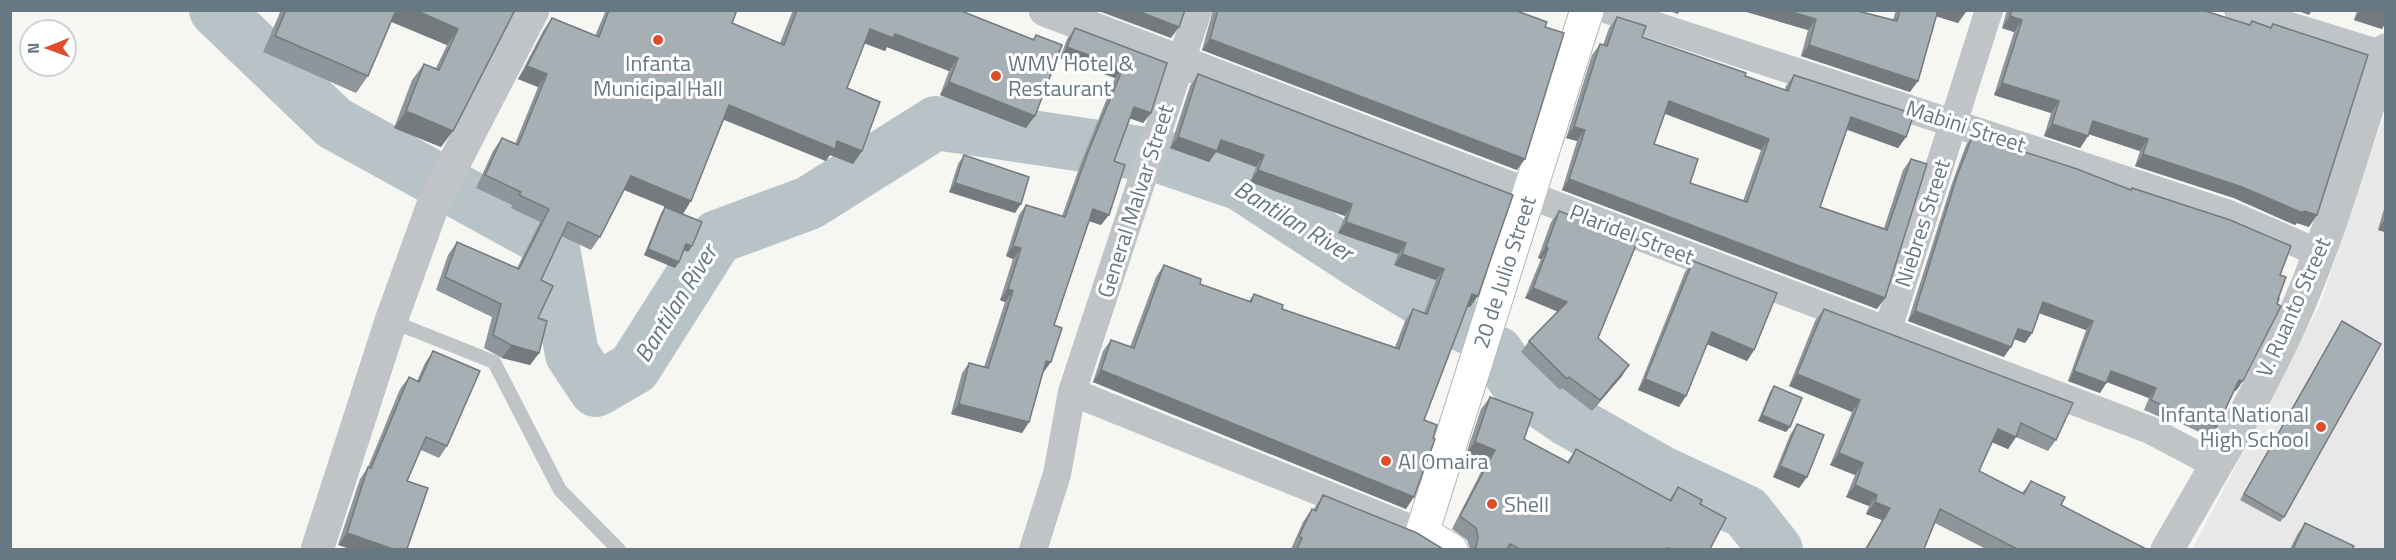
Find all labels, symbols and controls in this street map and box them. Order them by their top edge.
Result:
north arrow [18,18,78,78]
marker: Infanta Municipal Hall [651,33,665,47]
text: N [21,43,45,54]
place label: Infanta Municipal Hall [593,46,723,105]
place label: WMV Hotel & Restaurant [1008,46,1134,105]
marker: WMV Hotel & Restaurant [989,69,1003,83]
street label: Mabini Street [1902,91,2031,161]
street label: General Malvar Street [1088,100,1182,302]
street label: Niebres Street [1885,154,1959,291]
water label: Bantilan River [1228,170,1363,271]
street label: 20 de Julio Street [1463,191,1545,352]
street label: Plaridel Street [1565,195,1699,273]
street label: V. Ruanto Street [2247,231,2339,382]
water label: Bantilan River [625,234,727,369]
place label: Infanta National High School [2160,397,2309,456]
marker: Infanta National High School [2314,420,2328,434]
place label: Al Omaira [1398,444,1488,478]
marker: Al Omaira [1379,454,1393,468]
place label: Shell [1504,487,1549,521]
marker: Shell [1485,497,1499,511]

